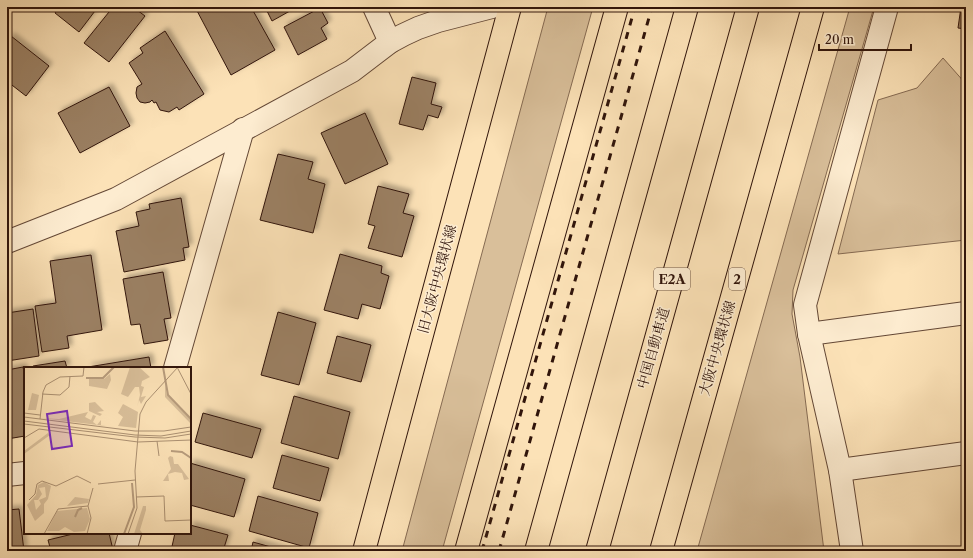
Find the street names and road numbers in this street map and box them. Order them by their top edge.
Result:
street label: 旧大阪中央環状線 [414,223,460,335]
road number: E2A [654,268,690,290]
road number: 2 [729,268,745,290]
street label: 大阪中央環状線 [695,298,739,398]
street label: 中国自動車道 [633,305,673,391]

